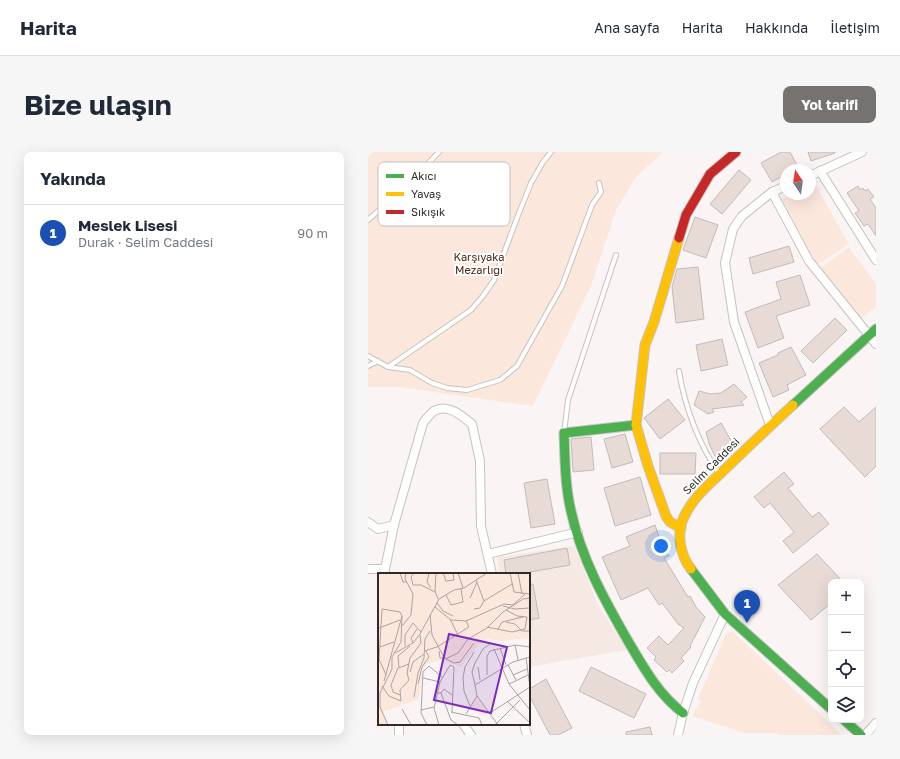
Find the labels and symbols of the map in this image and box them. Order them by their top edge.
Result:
legend [378,162,510,226]
north arrow [780,164,816,200]
text: Akıcı [411,169,436,182]
text: Yavaş [411,187,441,200]
text: Sıkışık [411,205,445,218]
park label: Karşıyaka Mezarlığı [453,250,505,276]
street label: Selim Caddesi [680,435,742,497]
your location [651,536,671,556]
inset map [378,573,530,725]
pin: 1 [734,590,760,623]

